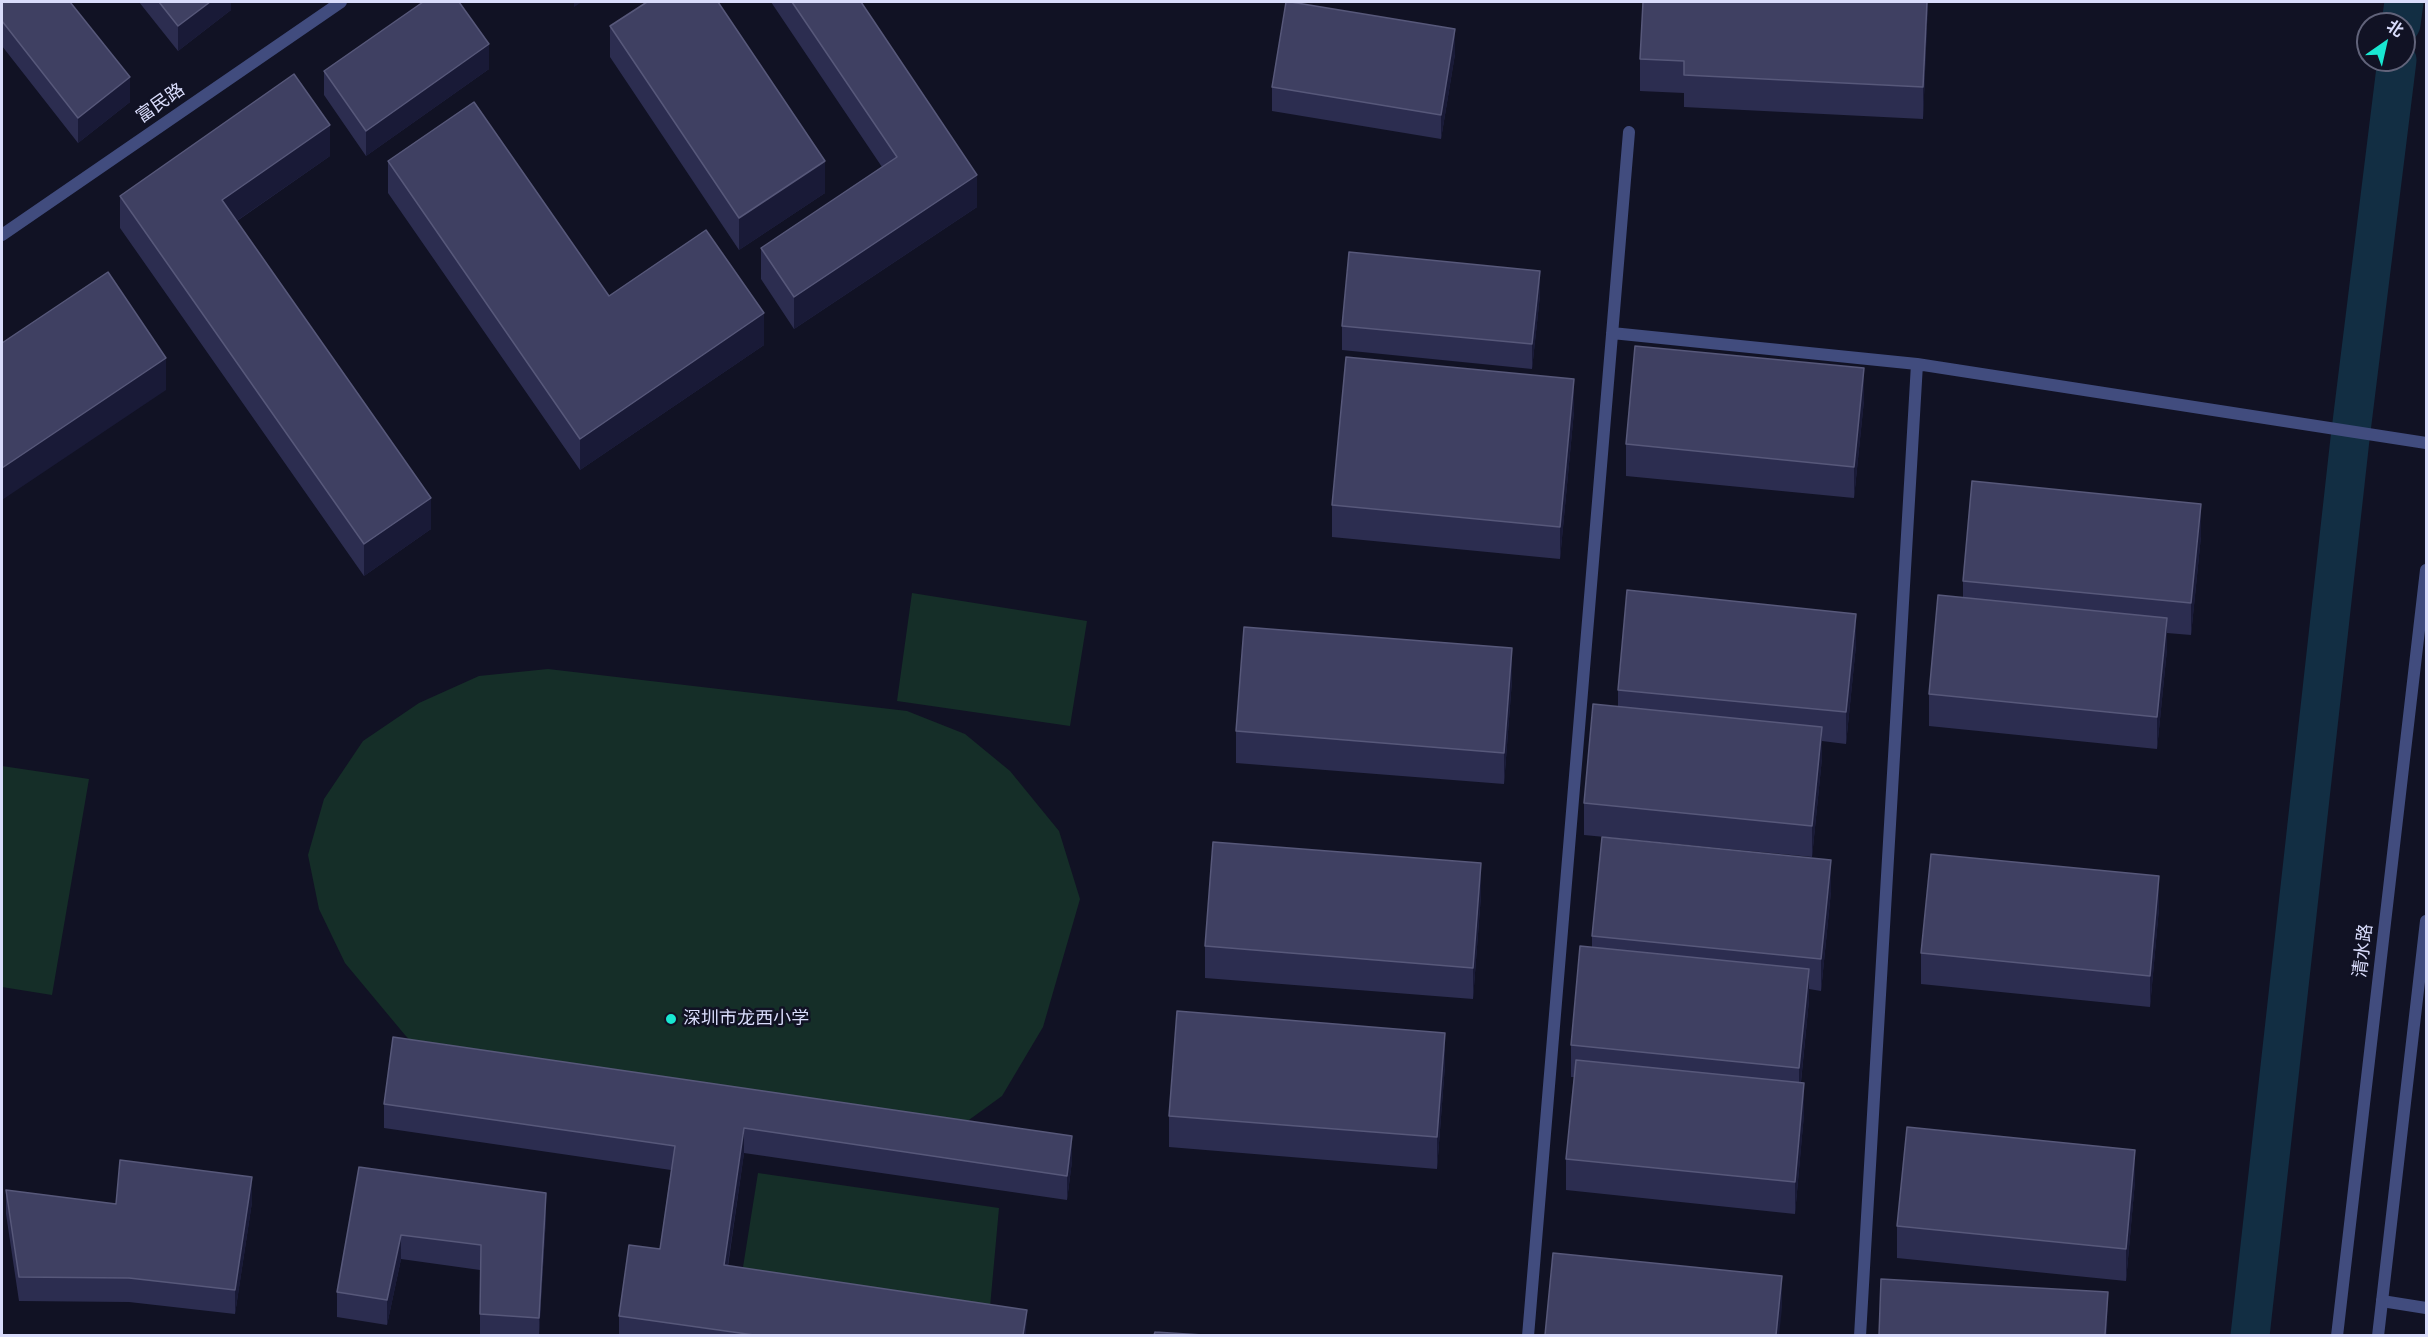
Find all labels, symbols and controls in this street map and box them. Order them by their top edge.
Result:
north arrow [2356,12,2416,72]
text: 北 [2382,14,2408,42]
street label: 富民路 [133,80,189,128]
street label: 清水路 [2350,923,2378,979]
place label: 深圳市龙西小学 [683,1008,809,1030]
marker: 深圳市龙西小学 [664,1012,678,1026]

